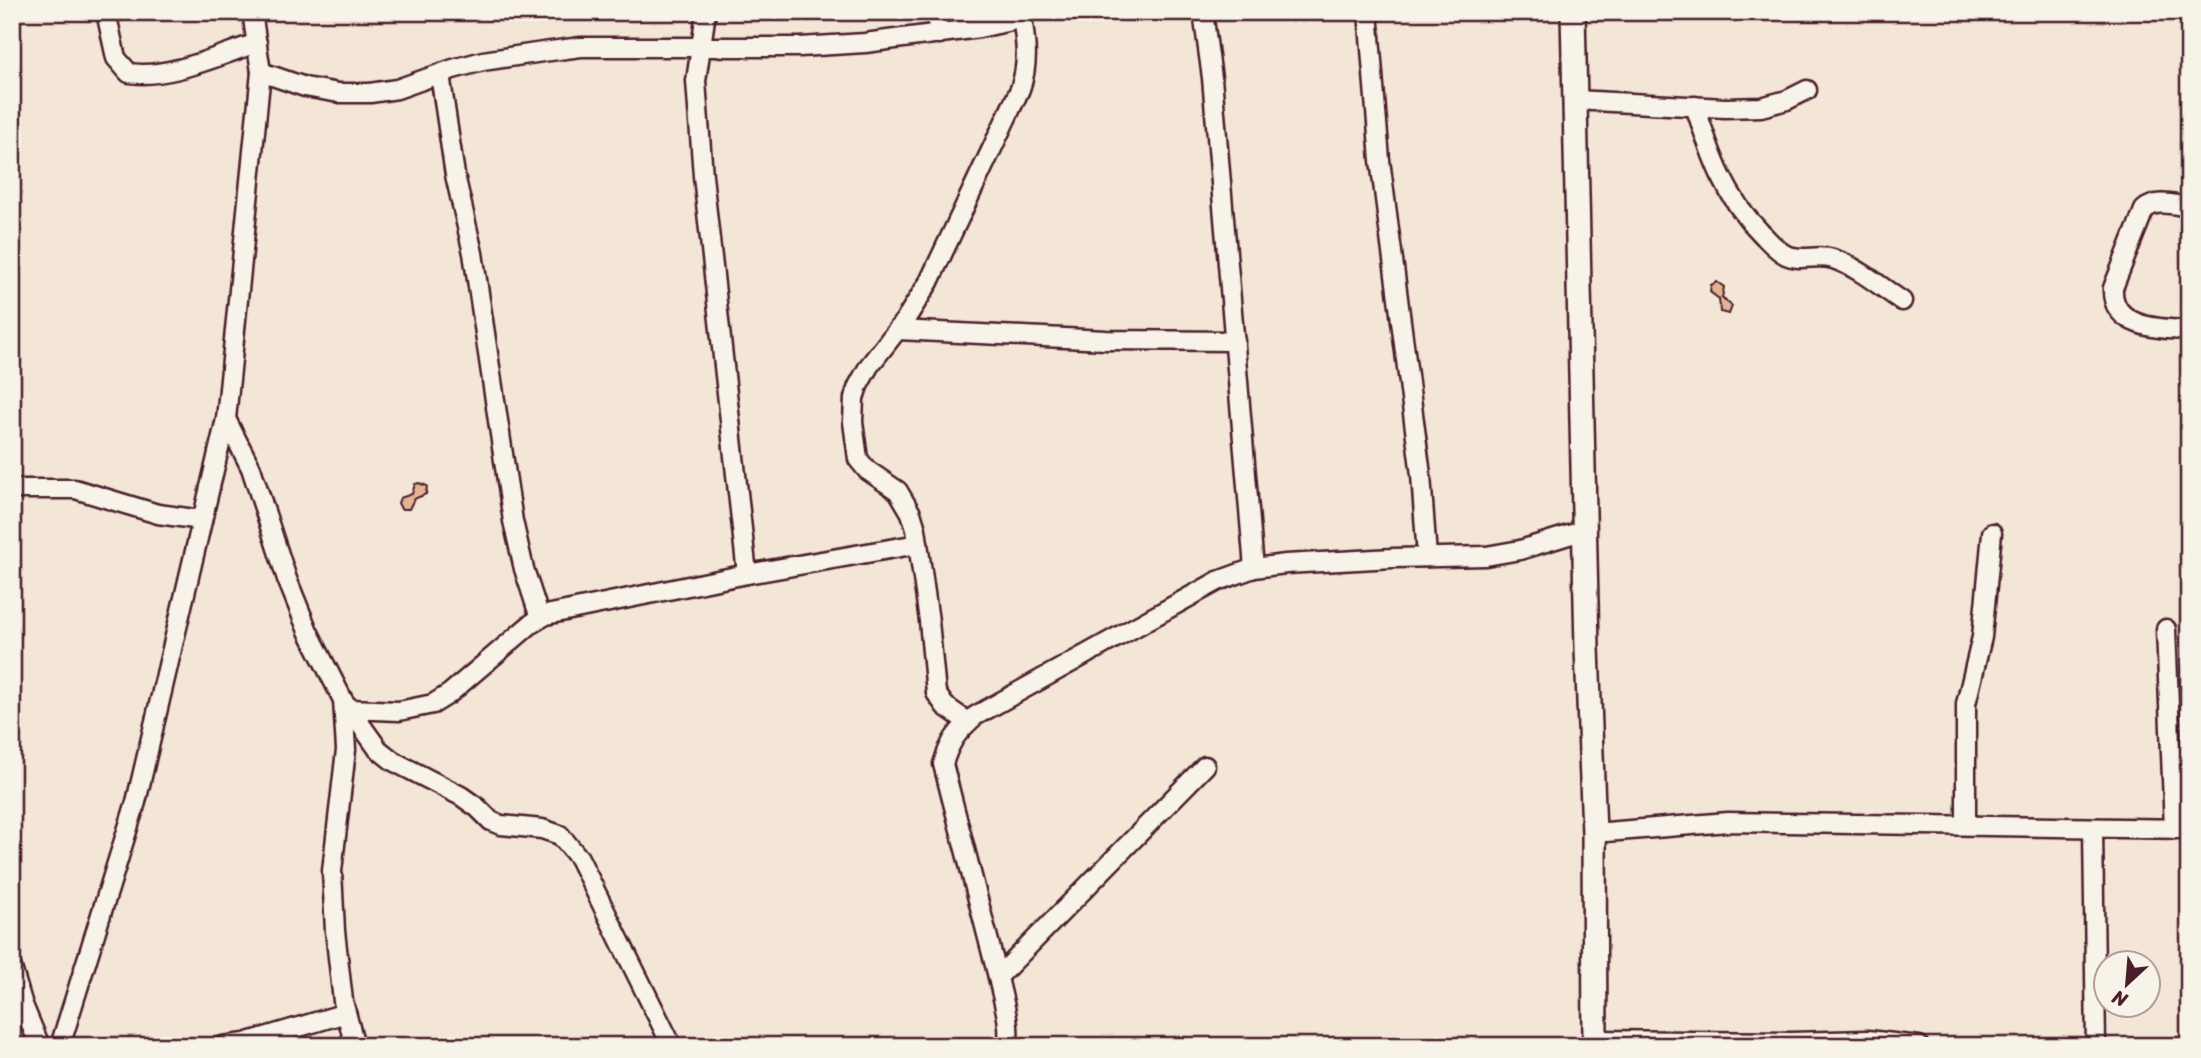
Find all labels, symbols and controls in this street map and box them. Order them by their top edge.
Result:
north arrow [2092,950,2162,1020]
text: N [2106,981,2134,1017]

